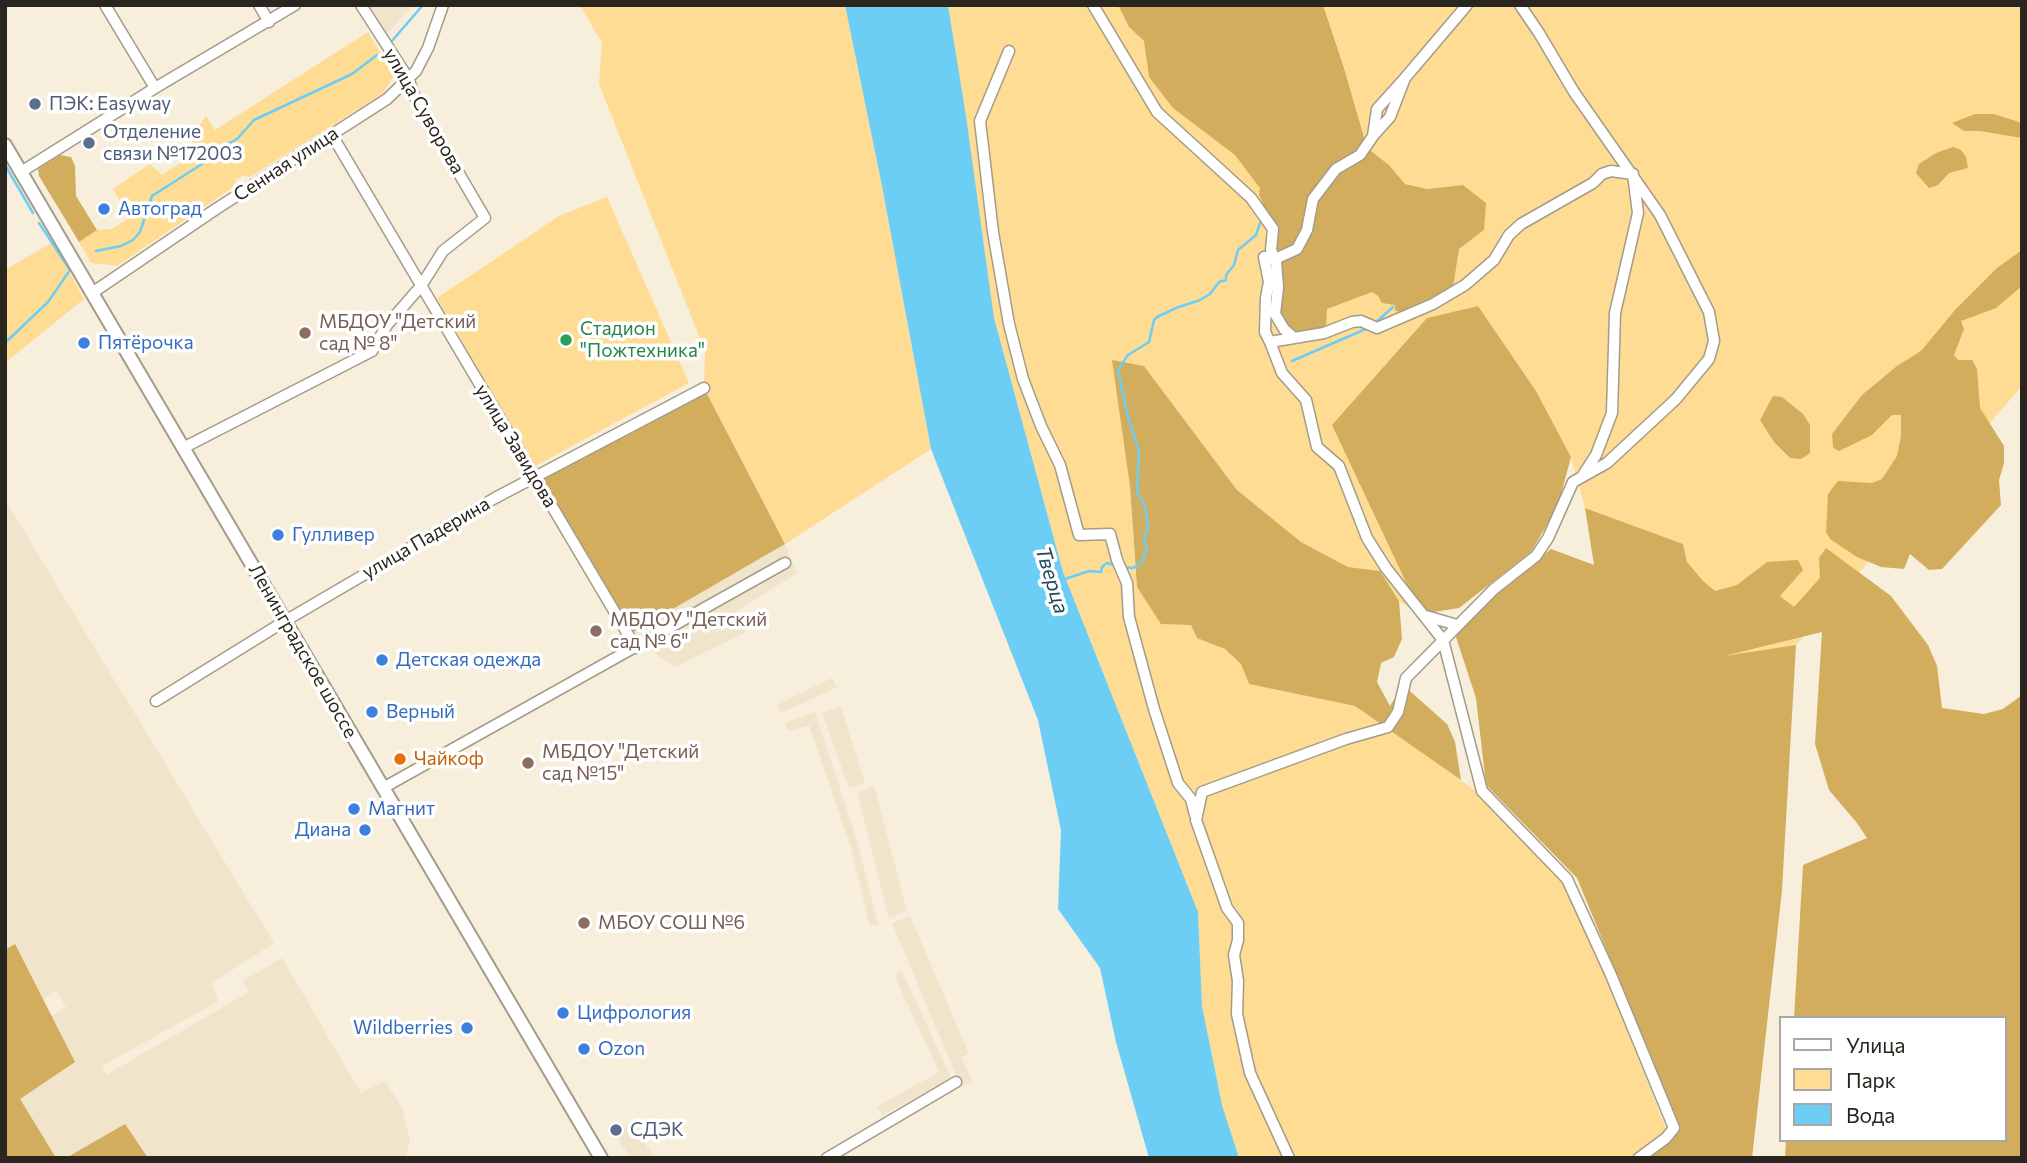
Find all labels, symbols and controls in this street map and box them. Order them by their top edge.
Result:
street label: улица Суворова [379,44,469,178]
place label: ПЭК: Easyway [49,93,171,115]
marker: ПЭК: Easyway [27,96,43,112]
place label: Отделение связи №172003 [103,121,243,165]
street label: Сенная улица [229,122,343,206]
marker: Отделение связи №172003 [81,135,97,151]
place label: Автоград [118,198,202,220]
marker: Автоград [96,201,112,217]
place label: МБДОУ "Детский сад № 8" [319,311,476,355]
place label: Стадион "Пожтехника" [580,318,705,362]
marker: МБДОУ "Детский сад № 8" [297,325,313,341]
place label: Пятёрочка [98,332,194,354]
marker: Стадион "Пожтехника" [558,332,574,348]
marker: Пятёрочка [76,335,92,351]
street label: улица Завидова [470,380,562,512]
street label: улица Падерина [358,492,494,584]
place label: Гулливер [292,524,375,546]
marker: Гулливер [270,527,286,543]
water label: Тверца [1030,543,1074,617]
street label: Ленинградское шоссе [244,560,362,742]
place label: МБДОУ "Детский сад № 6" [610,609,767,653]
marker: МБДОУ "Детский сад № 6" [588,623,604,639]
place label: Детская одежда [396,649,541,671]
marker: Детская одежда [374,652,390,668]
place label: Верный [386,701,455,723]
marker: Верный [364,704,380,720]
place label: МБДОУ "Детский сад №15" [542,741,699,785]
place label: Чайкоф [414,748,484,770]
marker: Чайкоф [392,751,408,767]
marker: МБДОУ "Детский сад №15" [520,755,536,771]
place label: Магнит [368,798,435,820]
marker: Магнит [346,801,362,817]
place label: Диана [295,819,351,841]
marker: Диана [357,822,373,838]
place label: МБОУ СОШ №6 [598,912,745,934]
marker: МБОУ СОШ №6 [576,915,592,931]
place label: Цифрология [577,1002,691,1024]
marker: Цифрология [555,1005,571,1021]
legend [1778,1016,2006,1142]
place label: Wildberries [353,1017,453,1039]
marker: Wildberries [459,1020,475,1036]
text: Улица [1846,1032,1905,1057]
place label: Ozon [598,1038,645,1060]
marker: Ozon [576,1041,592,1057]
text: Парк [1846,1067,1896,1092]
text: Вода [1846,1102,1895,1127]
place label: СДЭК [630,1119,684,1141]
marker: СДЭК [608,1122,624,1138]

